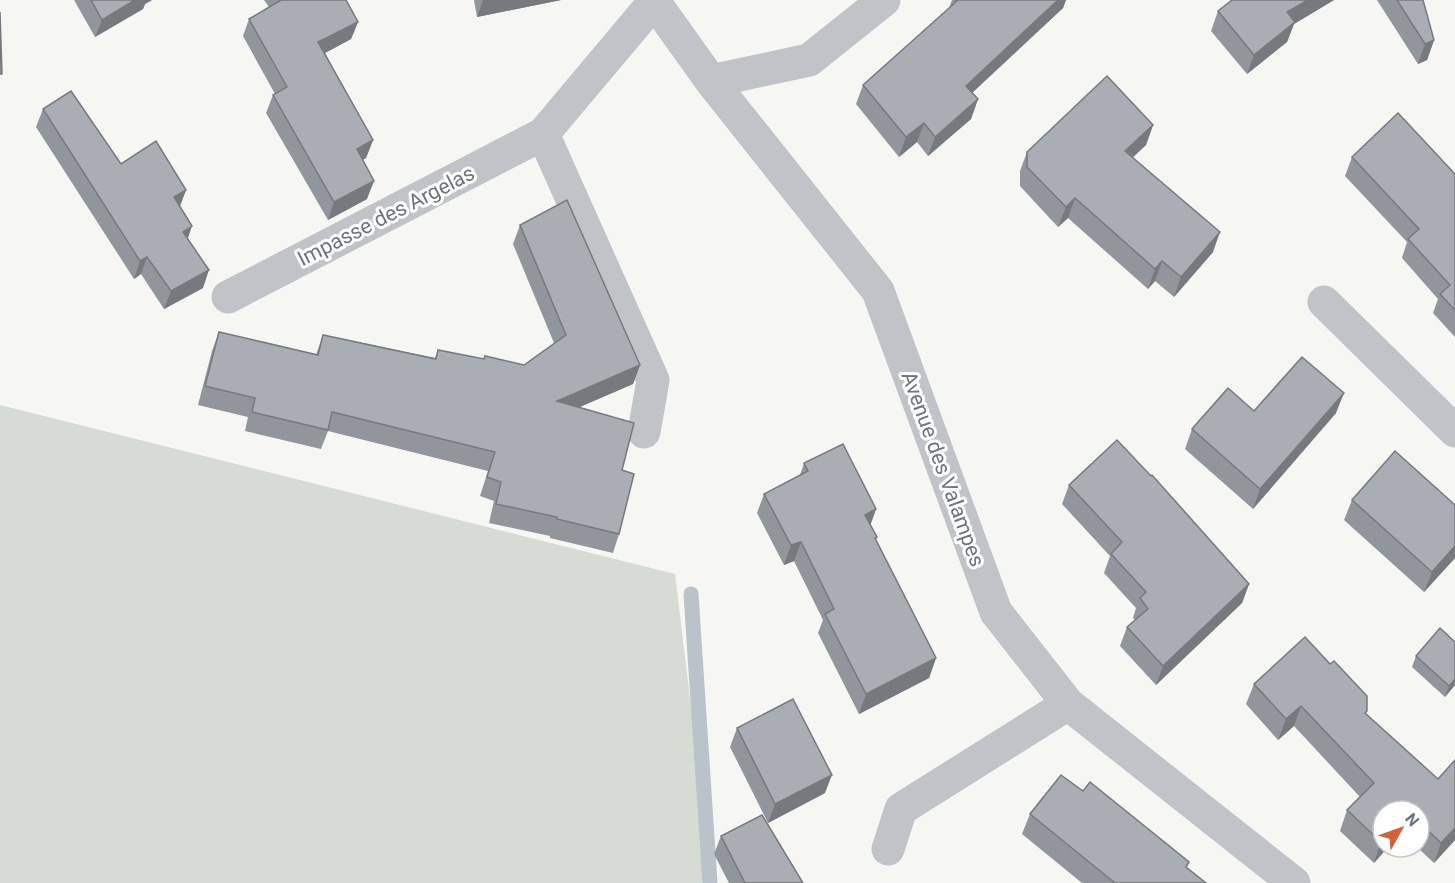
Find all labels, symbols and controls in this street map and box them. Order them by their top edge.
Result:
street label: Impasse des Argelas [294,161,478,271]
street label: Avenue des Valampes [897,368,989,570]
north arrow [1371,799,1431,859]
text: N [1401,809,1423,830]

